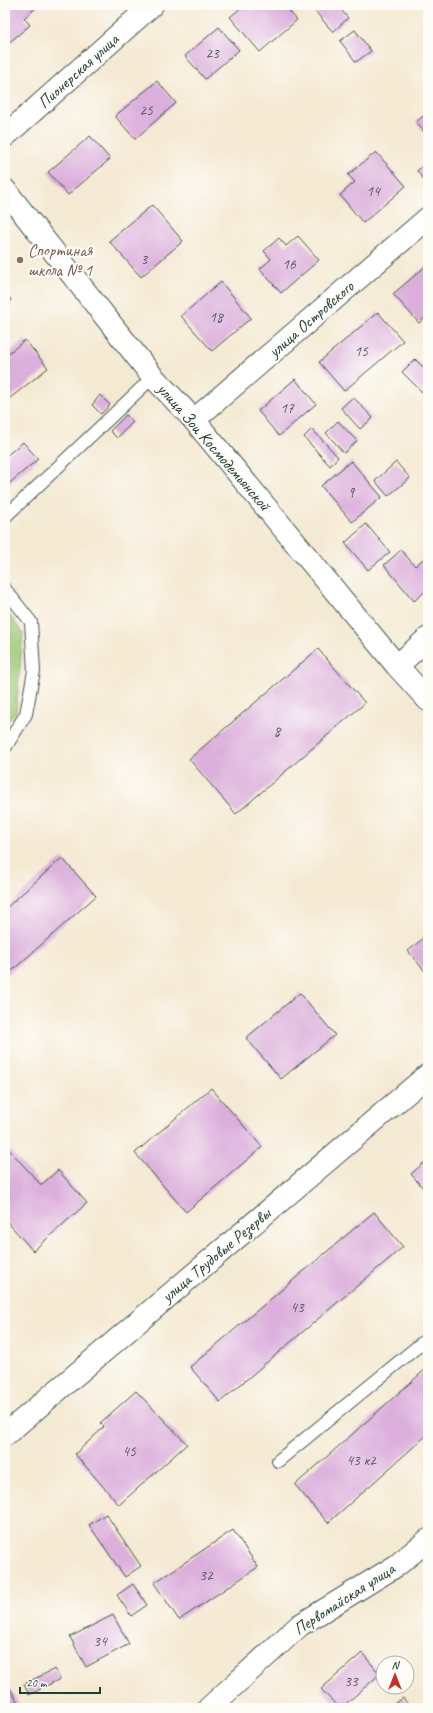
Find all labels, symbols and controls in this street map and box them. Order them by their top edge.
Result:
street label: Пионерская улица [33,28,124,113]
house number: 23 [205,44,220,63]
house number: 25 [139,101,154,120]
house number: 14 [366,182,381,201]
place label: Спортиная школа № 1 [28,240,93,281]
house number: 3 [141,250,149,269]
marker: Спортиная школа № 1 [15,255,25,265]
house number: 16 [282,255,297,274]
street label: улица Островского [263,275,359,363]
house number: 18 [209,308,224,327]
house number: 15 [354,342,369,361]
street label: улица Зои Космодемьянской [152,378,276,516]
house number: 17 [280,399,295,418]
house number: 9 [348,483,356,502]
house number: 8 [274,722,282,741]
street label: улица Трудовые Резервы [156,1202,277,1308]
house number: 43 [290,1298,305,1317]
house number: 45 [122,1442,137,1461]
house number: 43 к2 [346,1451,377,1470]
street label: Первомайская улица [289,1558,400,1640]
house number: 32 [199,1566,214,1585]
house number: 34 [93,1632,108,1651]
north arrow [375,1655,415,1695]
text: N [392,1658,401,1672]
scale bar [20,1669,100,1695]
house number: 33 [344,1672,359,1691]
text: 20 m [26,1675,48,1691]

